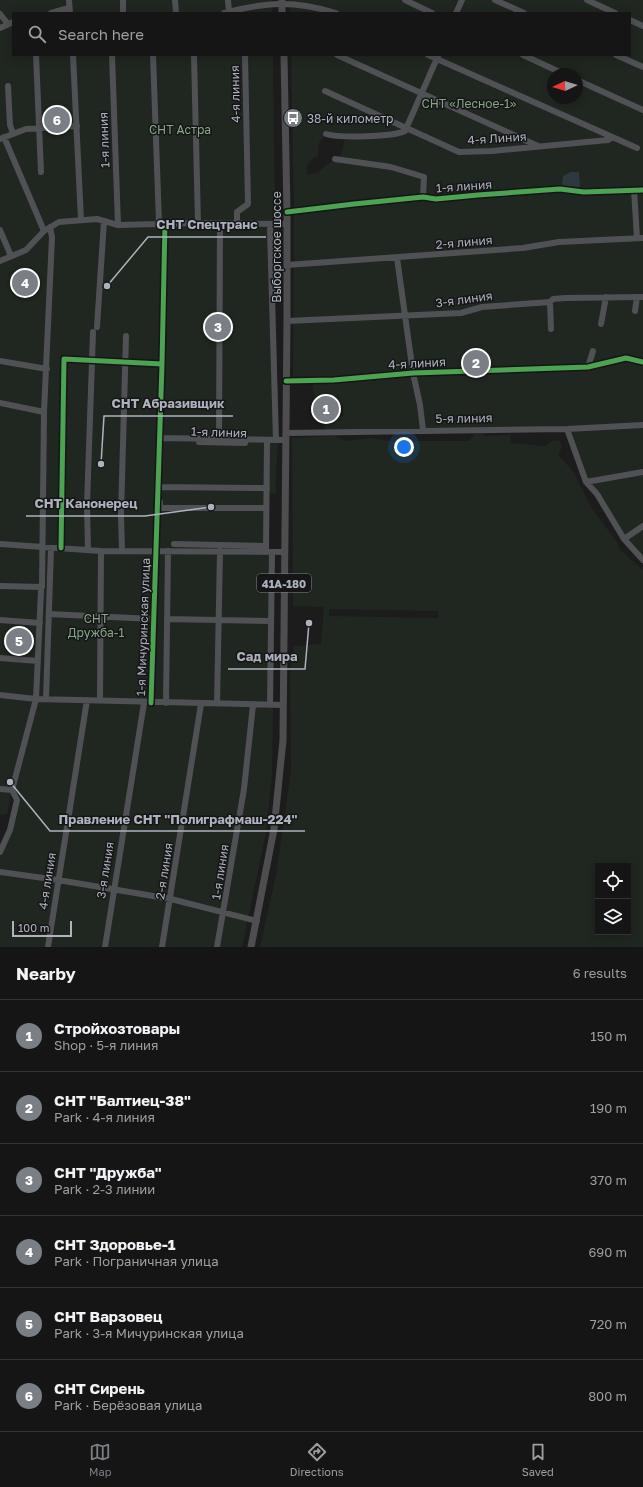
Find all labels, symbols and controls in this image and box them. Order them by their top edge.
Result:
search box [12,12,631,56]
icon: search [26,23,48,45]
text: Search here [58,25,144,43]
street label: 4-я линия [227,65,243,123]
north arrow [547,68,583,104]
park label: СНТ «Лесное-1» [422,96,517,111]
pin: 6 [44,105,70,135]
bus stop icon: 38-й километр [282,107,304,129]
place label: 38-й километр [307,111,393,126]
street label: 1-я линия [96,112,112,168]
park label: СНТ Астра [149,122,211,137]
street label: 4-я Линия [467,128,527,148]
street label: 1-я линия [436,177,492,195]
street label: Выборгское шоссе [269,191,284,303]
callout: СНТ Спецтранс [148,212,266,237]
text: СНТ Спецтранс [156,216,258,232]
street label: 2-я линия [435,232,493,252]
pin: 4 [12,268,38,298]
street label: 3-я линия [435,288,493,310]
pin: 3 [205,312,231,342]
pin: 2 [463,348,489,378]
street label: 4-я линия [388,354,446,372]
callout: СНТ Абразивщик [104,391,233,416]
pin: 1 [313,394,339,424]
text: СНТ Абразивщик [112,395,225,411]
street label: 5-я линия [435,410,493,426]
street label: 1-я линия [191,424,247,440]
your location [394,437,414,457]
callout: СНТ Канонерец [26,491,145,516]
text: СНТ Канонерец [35,495,137,511]
street label: 1-я Мичуринская улица [133,558,153,696]
road number: 41А-180 [257,574,311,592]
park label: СНТ Дружба-1 [68,611,124,640]
pin: 5 [6,626,32,656]
callout: Сад мира [228,644,305,669]
text: Сад мира [237,648,298,664]
callout: Правление СНТ "Полиграфмаш-224" [50,806,305,831]
text: Правление СНТ "Полиграфмаш-224" [58,811,298,827]
street label: 3-я линия [93,841,117,899]
street label: 2-я линия [152,842,176,900]
street label: 1-я линия [208,843,232,901]
street label: 4-я линия [35,851,59,911]
map controls [595,863,631,935]
button: locate [595,863,631,899]
button: layers [595,899,631,935]
scale bar [12,919,72,938]
text: 100 m [18,921,49,934]
text: Nearby [16,963,76,984]
text: 6 results [573,965,627,981]
text: Стройхозтовары [54,1019,180,1037]
text: 1 [26,1028,32,1044]
text: 150 m [590,1028,627,1044]
text: Shop · 5-я линия [54,1037,158,1053]
text: СНТ "Балтиец-38" [54,1091,191,1109]
text: 2 [25,1100,33,1116]
text: 190 m [590,1100,627,1116]
text: Park · 4-я линия [54,1109,155,1125]
text: СНТ "Дружба" [54,1163,162,1181]
text: 3 [25,1172,33,1188]
text: 370 m [590,1172,627,1188]
text: Park · 2-3 линии [54,1181,155,1197]
text: СНТ Здоровье-1 [54,1235,175,1253]
text: 4 [25,1244,33,1260]
text: 690 m [588,1244,627,1260]
text: Park · Пограничная улица [54,1253,219,1269]
text: СНТ Варзовец [54,1307,162,1325]
text: 5 [25,1316,33,1332]
text: 720 m [590,1316,627,1332]
text: Park · 3-я Мичуринская улица [54,1325,244,1341]
text: СНТ Сирень [54,1379,145,1397]
text: 6 [25,1388,33,1404]
text: 800 m [588,1388,627,1404]
text: Park · Берёзовая улица [54,1397,202,1413]
tab: Map [89,1441,112,1478]
tab: Directions [290,1441,344,1478]
tab: Saved [522,1441,554,1478]

